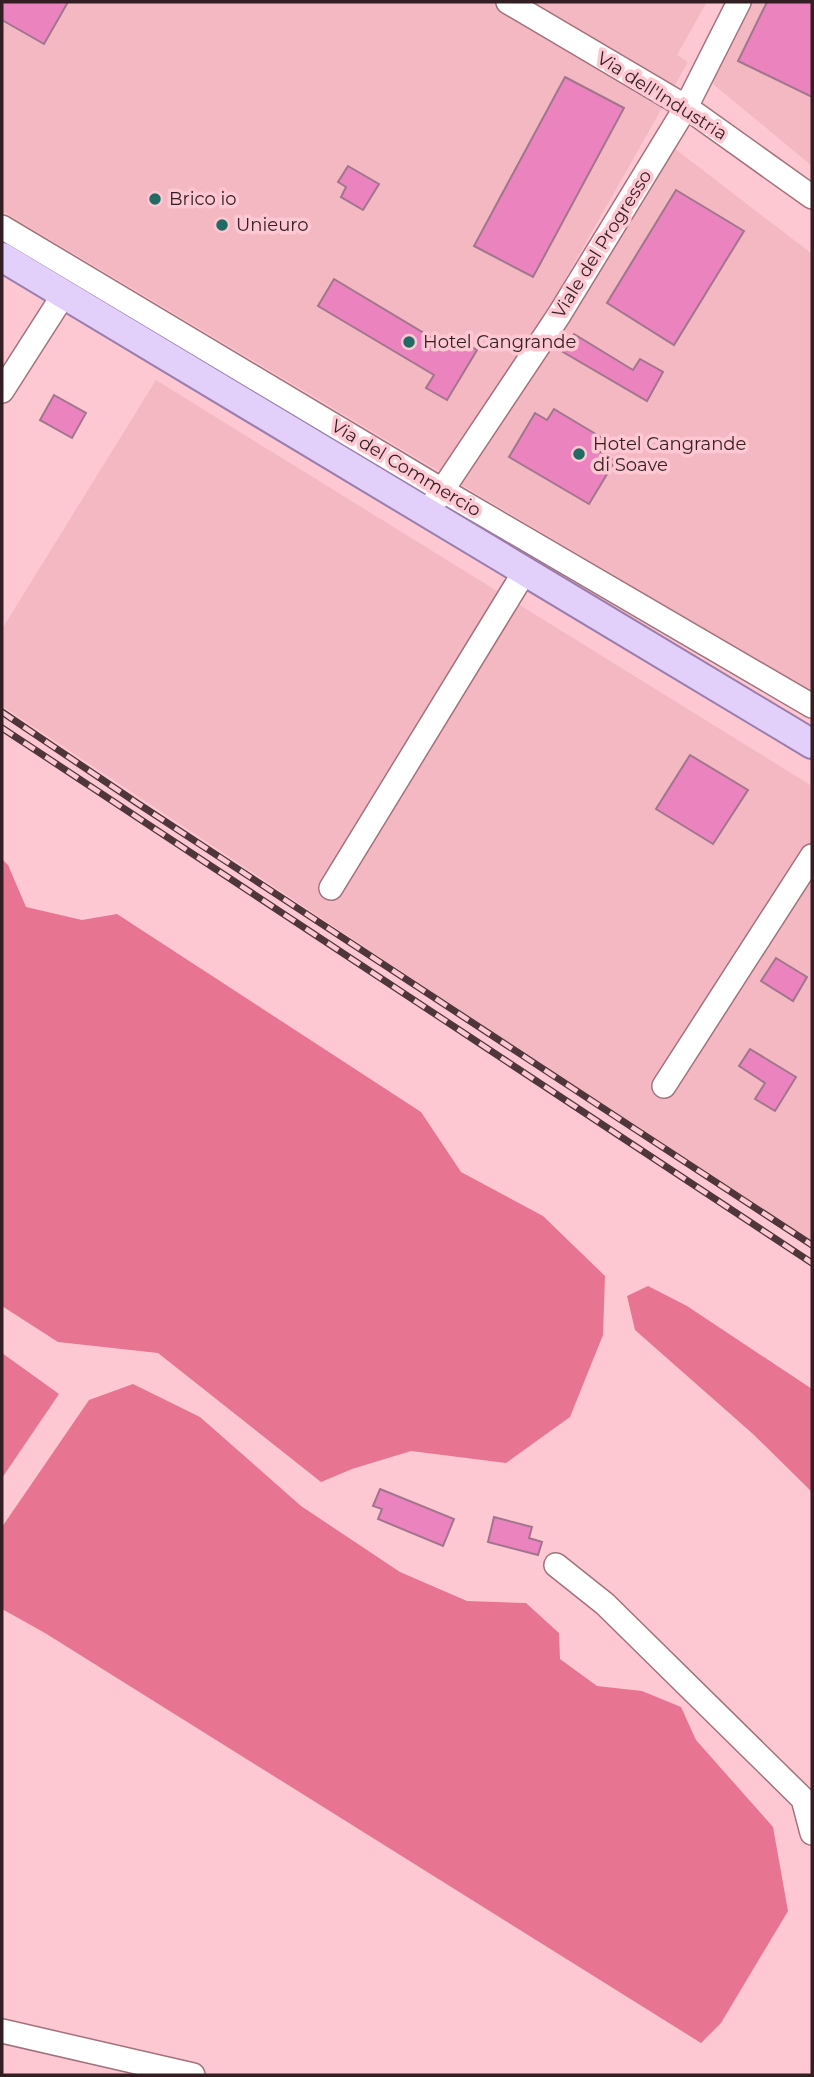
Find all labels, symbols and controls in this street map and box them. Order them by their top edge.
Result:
street label: Via dell'Industria [593,47,731,145]
street label: Viale del Progresso [547,166,657,322]
place label: Brico io [169,188,237,210]
marker: Brico io [147,191,163,207]
place label: Unieuro [236,214,309,236]
marker: Unieuro [214,217,230,233]
place label: Hotel Cangrande [423,331,577,353]
marker: Hotel Cangrande [401,334,417,350]
street label: Via del Commercio [327,415,485,521]
place label: Hotel Cangrande di Soave [593,433,747,476]
marker: Hotel Cangrande di Soave [571,446,587,462]

